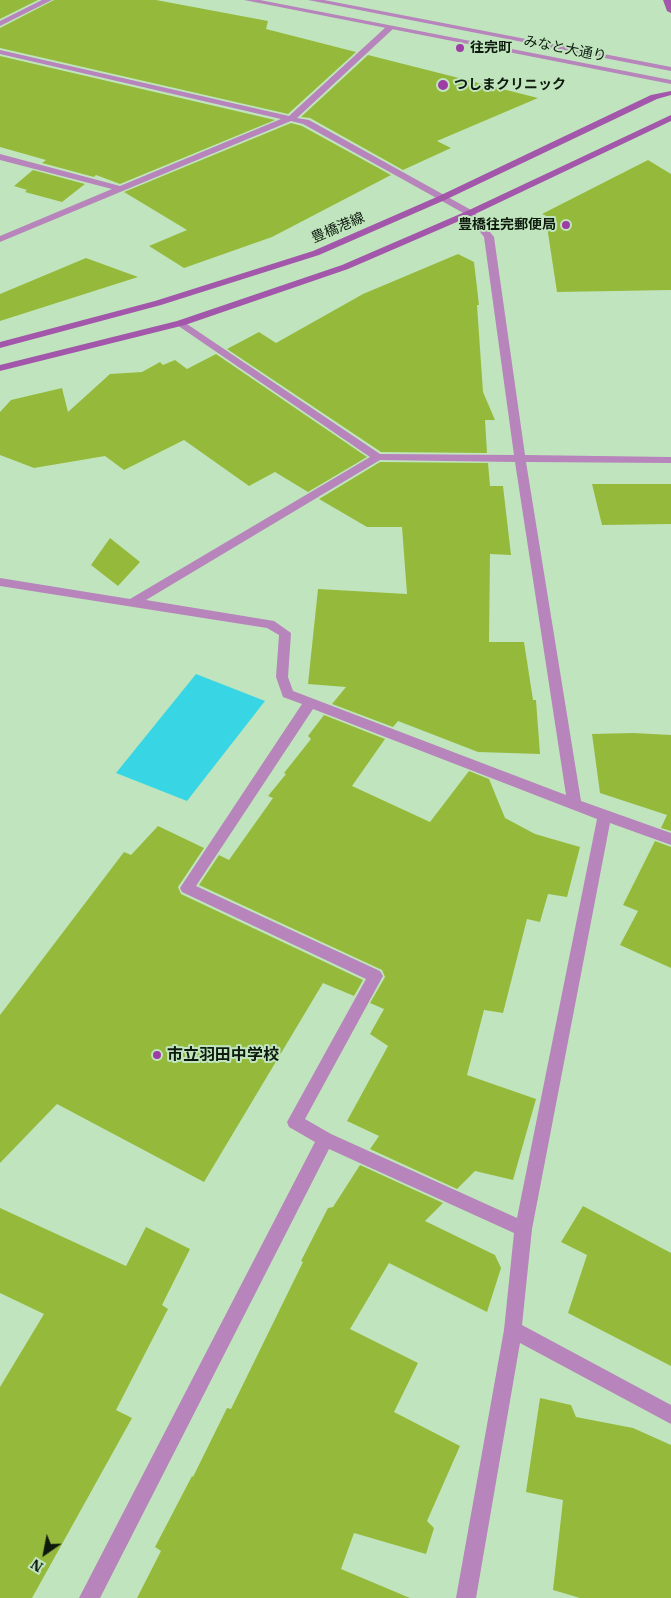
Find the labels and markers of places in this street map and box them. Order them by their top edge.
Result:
place label: 往完町 [470,40,512,56]
marker: 往完町 [454,42,466,54]
place label: つしまクリニック [454,77,566,93]
marker: つしまクリニック [436,78,450,92]
place label: 豊橋往完郵便局 [458,217,556,233]
marker: 豊橋往完郵便局 [560,219,572,231]
place label: 市立羽田中学校 [167,1045,279,1065]
marker: 市立羽田中学校 [151,1049,163,1061]

